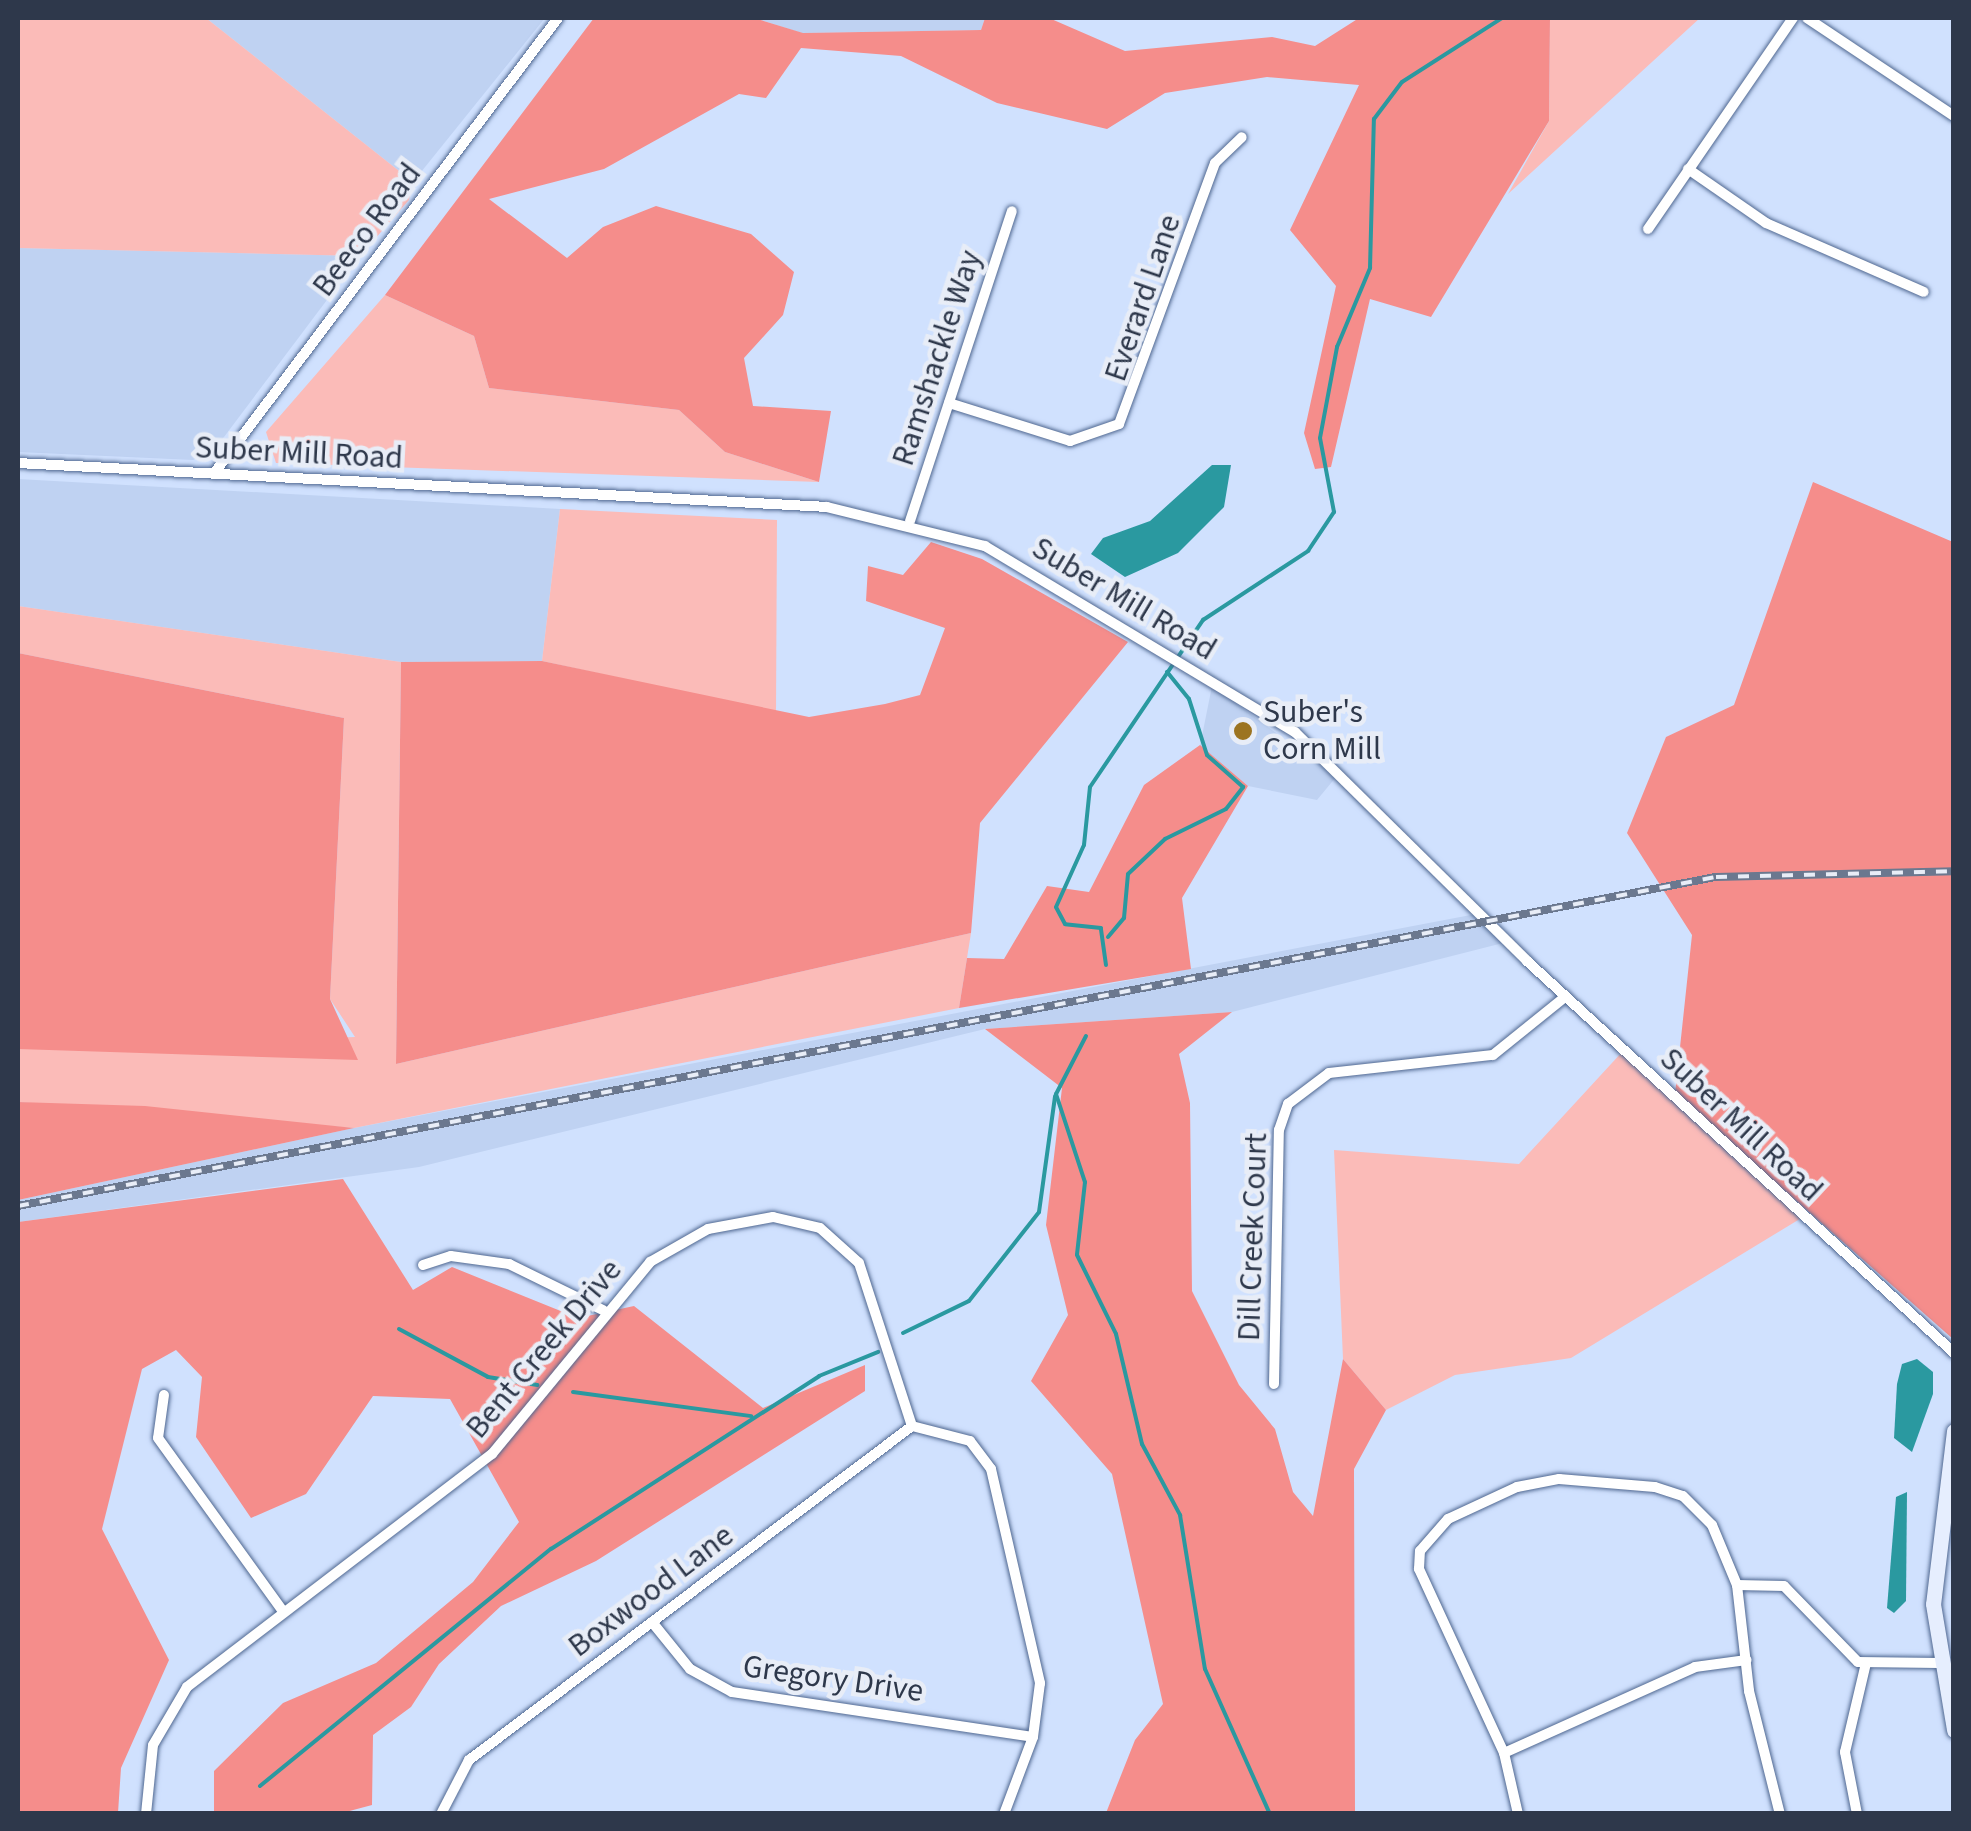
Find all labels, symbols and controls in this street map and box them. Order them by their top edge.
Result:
street label: Beeco Road [304,156,430,304]
street label: Everard Lane [1097,210,1189,386]
street label: Ramshackle Way [884,245,990,471]
street label: Suber Mill Road [194,428,404,478]
street label: Suber Mill Road [1025,529,1223,669]
place label: Suber's Corn Mill [1263,694,1381,769]
marker: Suber's Corn Mill [1232,720,1254,742]
street label: Suber Mill Road [1652,1040,1830,1210]
street label: Dill Creek Court [1230,1132,1276,1342]
street label: Bent Creek Drive [458,1252,630,1446]
street label: Boxwood Lane [561,1516,741,1666]
street label: Gregory Drive [740,1647,926,1711]

